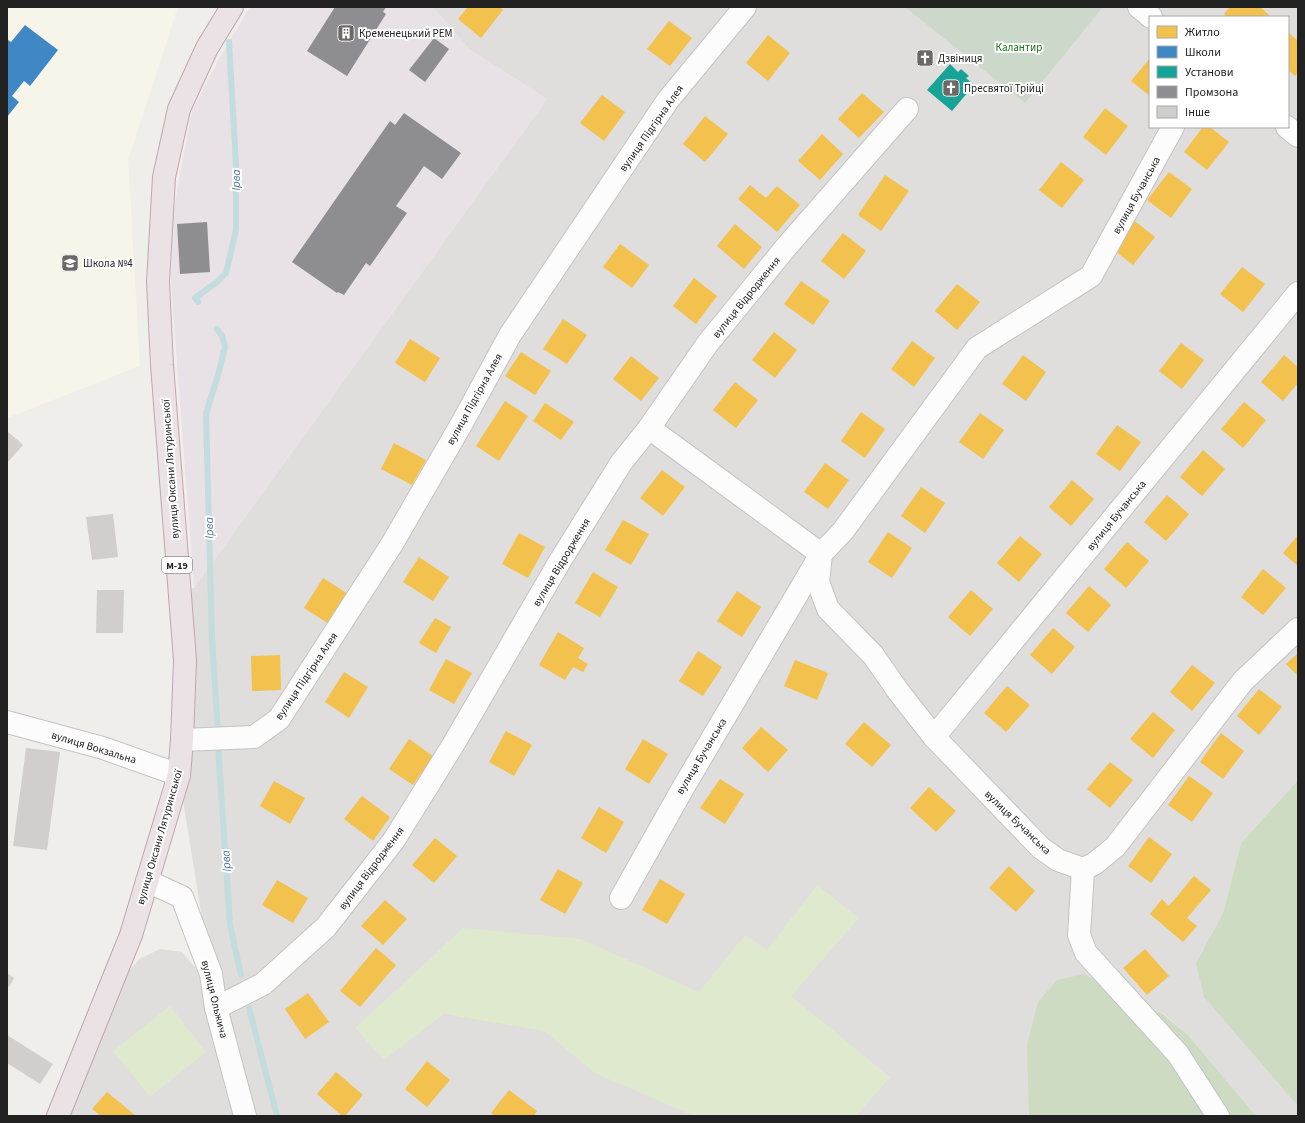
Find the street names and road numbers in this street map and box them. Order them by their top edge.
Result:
street label: вулиця Підгірна Алея [616,82,687,175]
street label: вулиця Бучанська [1109,154,1164,237]
street label: вулиця Відродження [709,253,784,341]
street label: вулиця Підгірна Алея [443,351,506,448]
street label: вулиця Оксани Лятуринської [158,398,183,539]
street label: вулиця Бучанська [1083,477,1149,554]
street label: вулиця Відродження [529,515,594,609]
road number: М-19 [162,557,192,573]
street label: вулиця Підгірна Алея [271,630,341,723]
street label: вулиця Бучанська [673,715,730,797]
street label: вулиця Вокзальна [50,727,138,768]
street label: вулиця Оксани Лятуринської [133,768,186,906]
street label: вулиця Бучанська [981,787,1054,858]
street label: вулиця Відродження [335,824,408,913]
street label: вулиця Ольжича [198,958,231,1040]

